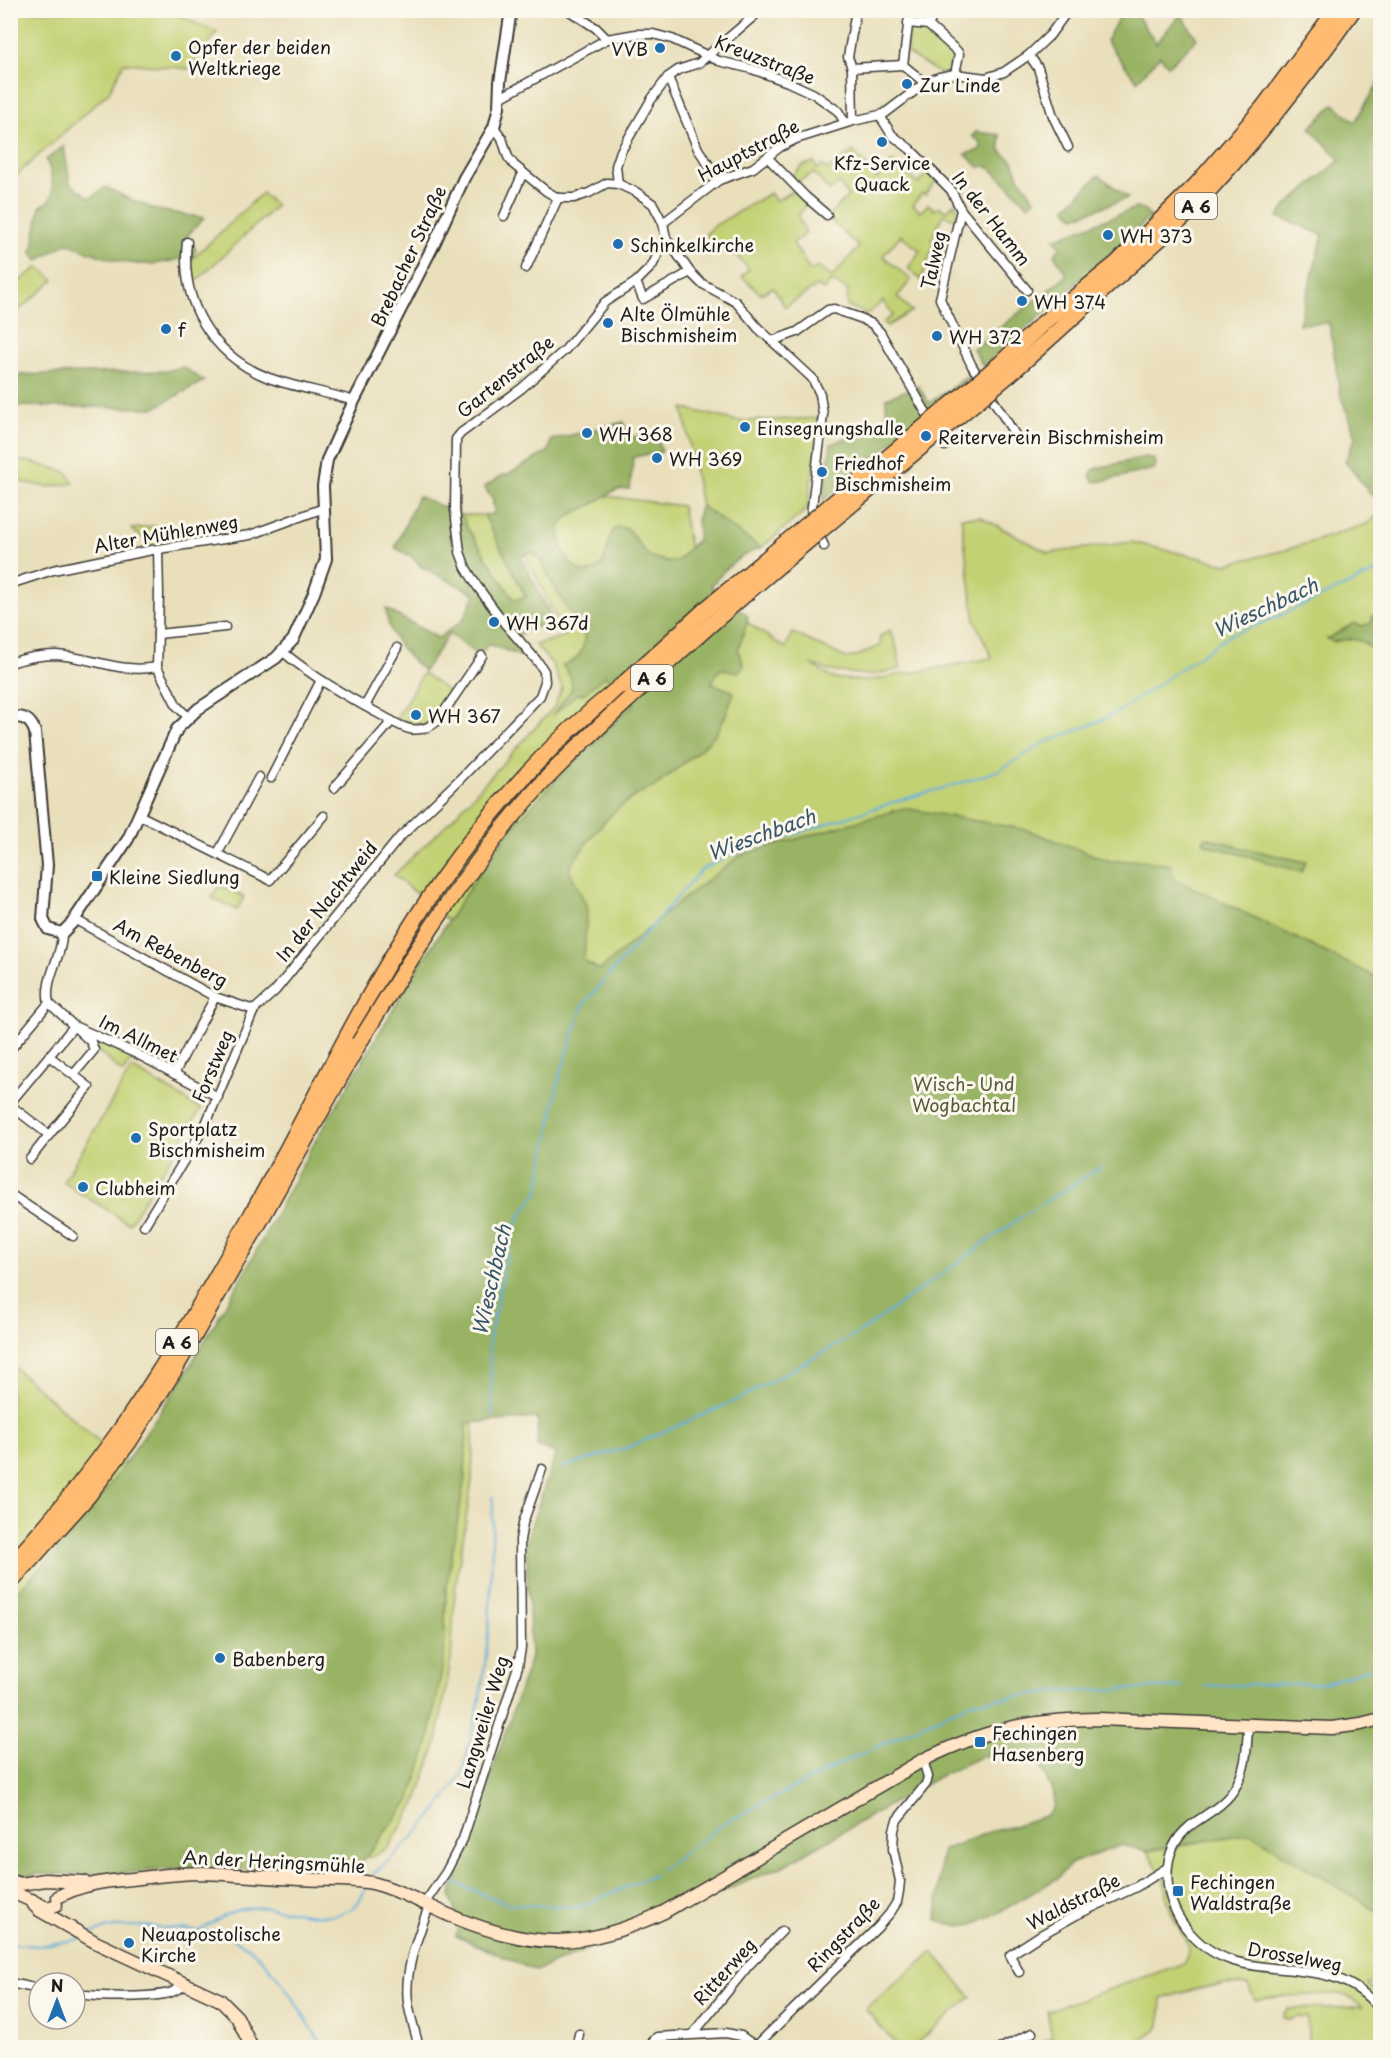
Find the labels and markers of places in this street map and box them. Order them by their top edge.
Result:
place label: Opfer der beiden Weltkriege [188,33,331,81]
place label: VVB [611,35,648,62]
marker: VVB [653,41,667,55]
marker: Opfer der beiden Weltkriege [169,49,183,63]
place label: Zur Linde [919,71,1001,98]
marker: Zur Linde [900,77,914,91]
marker: Kfz-Service Quack [875,135,889,149]
place label: Kfz-Service Quack [834,149,930,197]
place label: WH 373 [1120,222,1193,249]
marker: WH 373 [1101,228,1115,242]
place label: Schinkelkirche [630,231,754,258]
marker: Schinkelkirche [611,237,625,251]
place label: WH 374 [1034,288,1106,315]
marker: WH 374 [1015,294,1029,308]
place label: Alte Ölmühle Bischmisheim [620,300,737,348]
place label: f [178,316,187,343]
marker: Alte Ölmühle Bischmisheim [601,316,615,330]
marker: f [159,322,173,336]
place label: WH 372 [949,323,1022,350]
marker: WH 372 [930,329,944,343]
place label: Einsegnungshalle [757,414,904,441]
place label: WH 368 [599,420,673,447]
marker: Einsegnungshalle [738,420,752,434]
place label: Reiterverein Bischmisheim [938,423,1164,450]
marker: WH 368 [580,426,594,440]
marker: Reiterverein Bischmisheim [919,429,933,443]
place label: WH 369 [669,445,742,472]
place label: Friedhof Bischmisheim [834,449,951,497]
marker: WH 369 [650,451,664,465]
marker: Friedhof Bischmisheim [815,465,829,479]
place label: WH 367d [506,609,589,636]
marker: WH 367d [487,615,501,629]
place label: WH 367 [428,702,501,729]
marker: WH 367 [409,708,423,722]
place label: Kleine Siedlung [109,863,240,890]
marker: Kleine Siedlung [90,869,104,883]
place label: Sportplatz Bischmisheim [148,1115,265,1163]
marker: Sportplatz Bischmisheim [129,1131,143,1145]
place label: Clubheim [95,1174,176,1201]
marker: Clubheim [76,1180,90,1194]
place label: Babenberg [232,1645,325,1672]
marker: Babenberg [213,1651,227,1665]
place label: Fechingen Hasenberg [992,1719,1084,1767]
marker: Fechingen Hasenberg [973,1735,987,1749]
place label: Fechingen Waldstraße [1190,1868,1291,1916]
marker: Fechingen Waldstraße [1171,1884,1185,1898]
place label: Neuapostolische Kirche [141,1920,281,1968]
marker: Neuapostolische Kirche [122,1936,136,1950]

